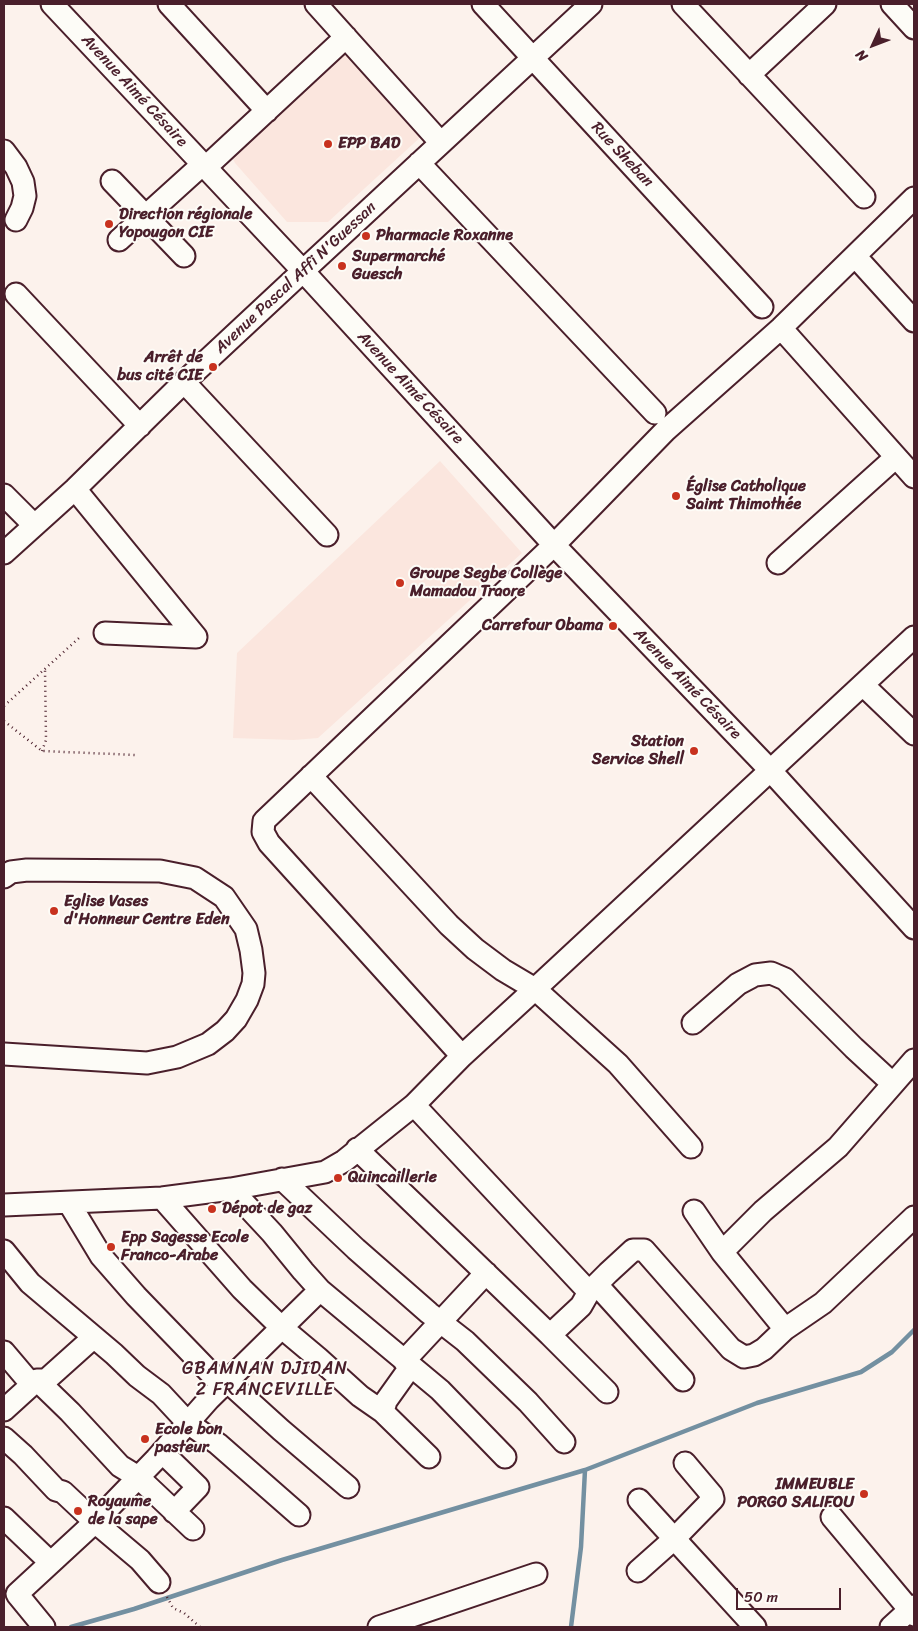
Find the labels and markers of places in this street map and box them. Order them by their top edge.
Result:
place label: EPP BAD [338,134,400,154]
marker: EPP BAD [322,138,334,150]
place label: Direction régionale Yopougon CIE [119,205,252,243]
marker: Direction régionale Yopougon CIE [103,218,115,230]
place label: Pharmacie Roxanne [376,226,513,246]
marker: Pharmacie Roxanne [360,230,372,242]
place label: Supermarché Guesch [352,247,445,285]
marker: Supermarché Guesch [336,260,348,272]
place label: Arrêt de bus cité CIE [117,348,203,386]
marker: Arrêt de bus cité CIE [207,361,219,373]
place label: Église Catholique Saint Thimothée [686,477,806,515]
marker: Église Catholique Saint Thimothée [670,490,682,502]
place label: Groupe Segbe Collège Mamadou Traore [410,564,563,602]
marker: Groupe Segbe Collège Mamadou Traore [394,577,406,589]
place label: Carrefour Obama [482,616,603,636]
marker: Carrefour Obama [607,620,619,632]
place label: Station Service Shell [592,732,684,770]
marker: Station Service Shell [688,745,700,757]
place label: Eglise Vases d'Honneur Centre Eden [64,892,230,930]
marker: Eglise Vases d'Honneur Centre Eden [48,905,60,917]
place label: Quincaillerie [348,1168,437,1188]
marker: Quincaillerie [332,1172,344,1184]
place label: Dépot de gaz [222,1199,312,1219]
marker: Dépot de gaz [206,1203,218,1215]
place label: Epp Sagesse Ecole Franco-Arabe [121,1228,249,1266]
marker: Epp Sagesse Ecole Franco-Arabe [105,1241,117,1253]
place label: Ecole bon pasteur [155,1420,222,1458]
marker: Ecole bon pasteur [139,1433,151,1445]
place label: IMMEUBLE PORGO SALIFOU [737,1475,854,1513]
marker: IMMEUBLE PORGO SALIFOU [858,1488,870,1500]
place label: Royaume de la sape [88,1492,158,1530]
marker: Royaume de la sape [72,1505,84,1517]

